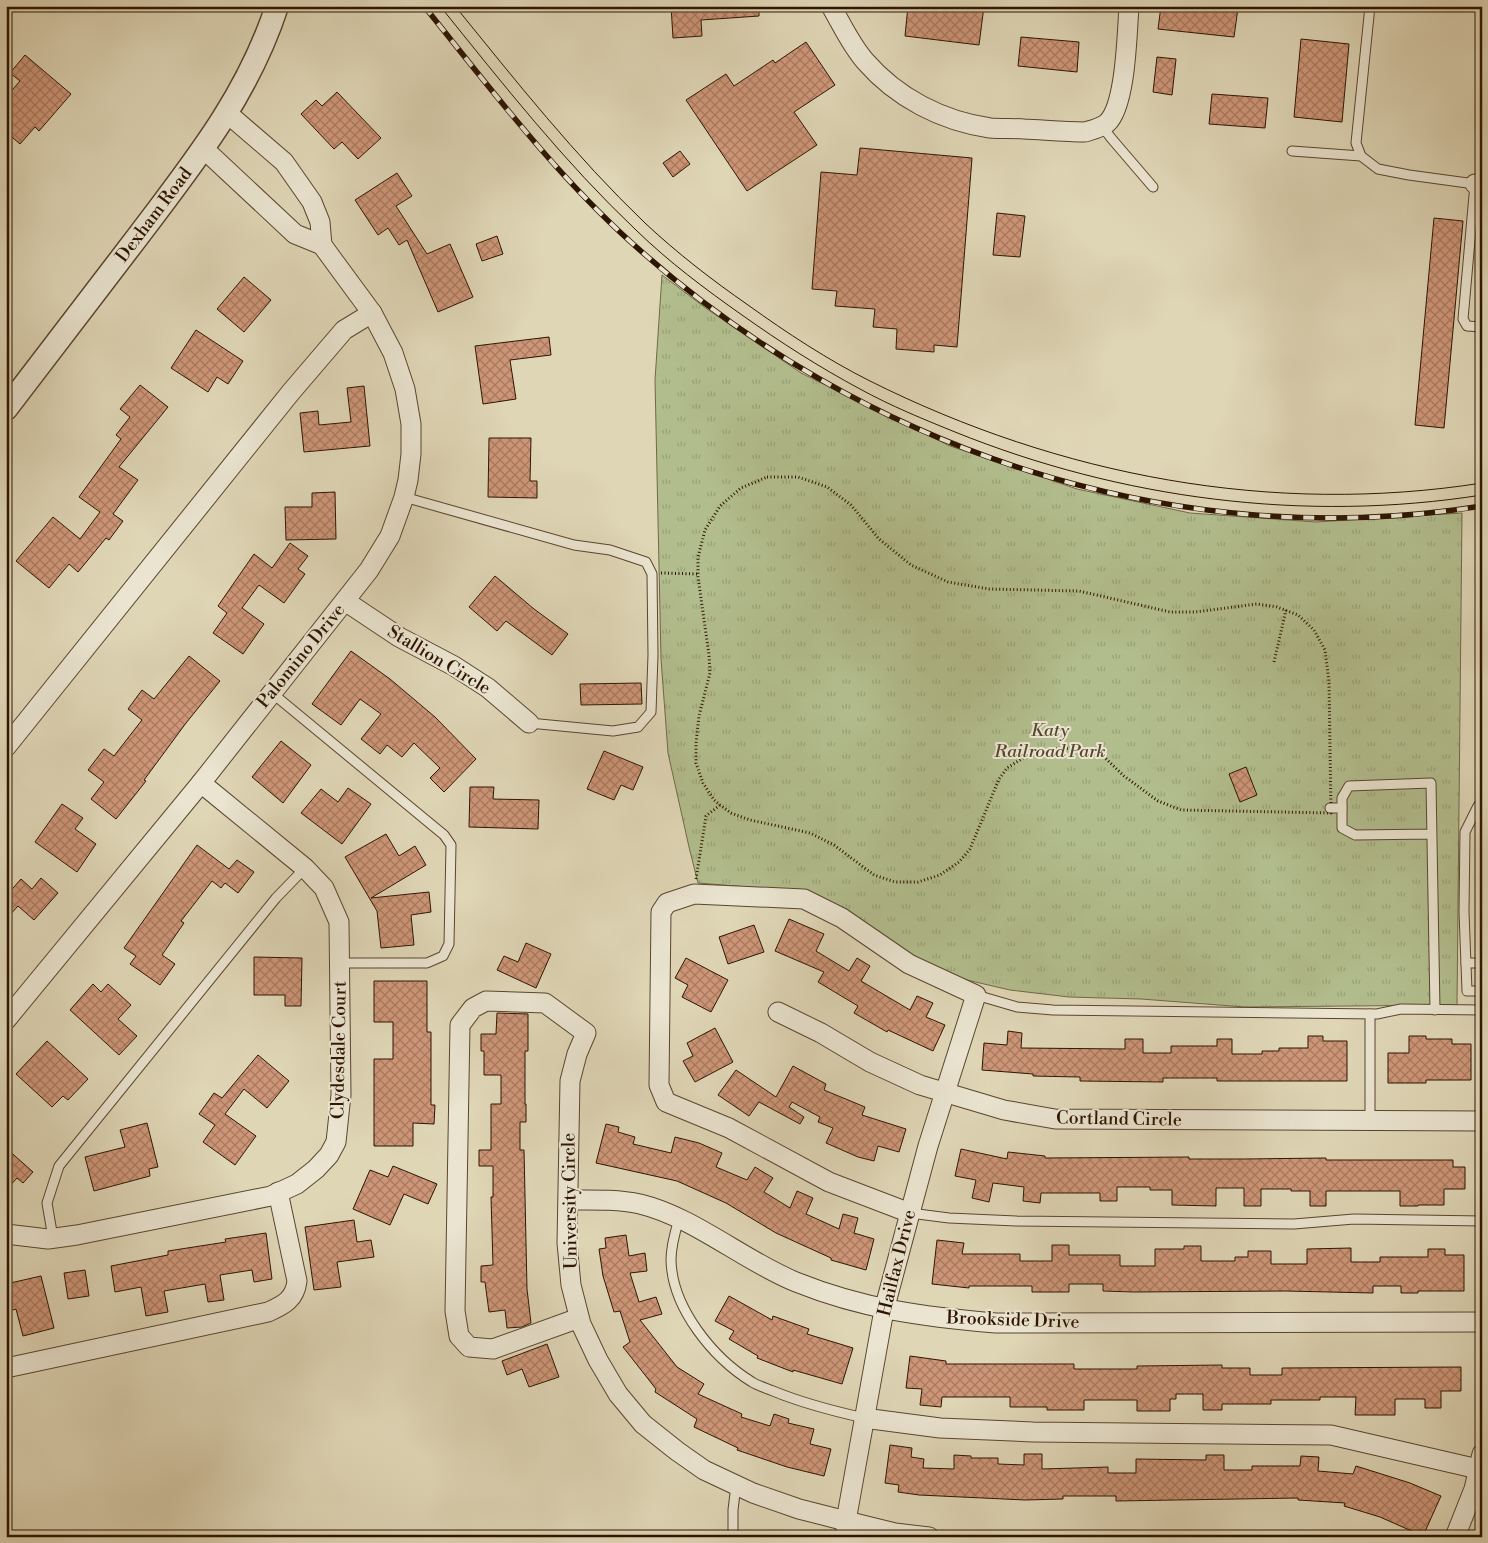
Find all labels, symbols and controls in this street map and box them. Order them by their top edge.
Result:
street label: Dexham Road [111,162,198,267]
street label: Palomino Drive [252,599,350,713]
street label: Stallion Circle [383,620,495,700]
park label: Katy Railroad Park [993,719,1106,763]
street label: Clydesdale Court [326,980,352,1119]
street label: Cortland Circle [1056,1106,1182,1132]
street label: University Circle [557,1132,583,1270]
street label: Hailfax Drive [873,1207,921,1319]
street label: Brookside Drive [945,1306,1080,1334]

